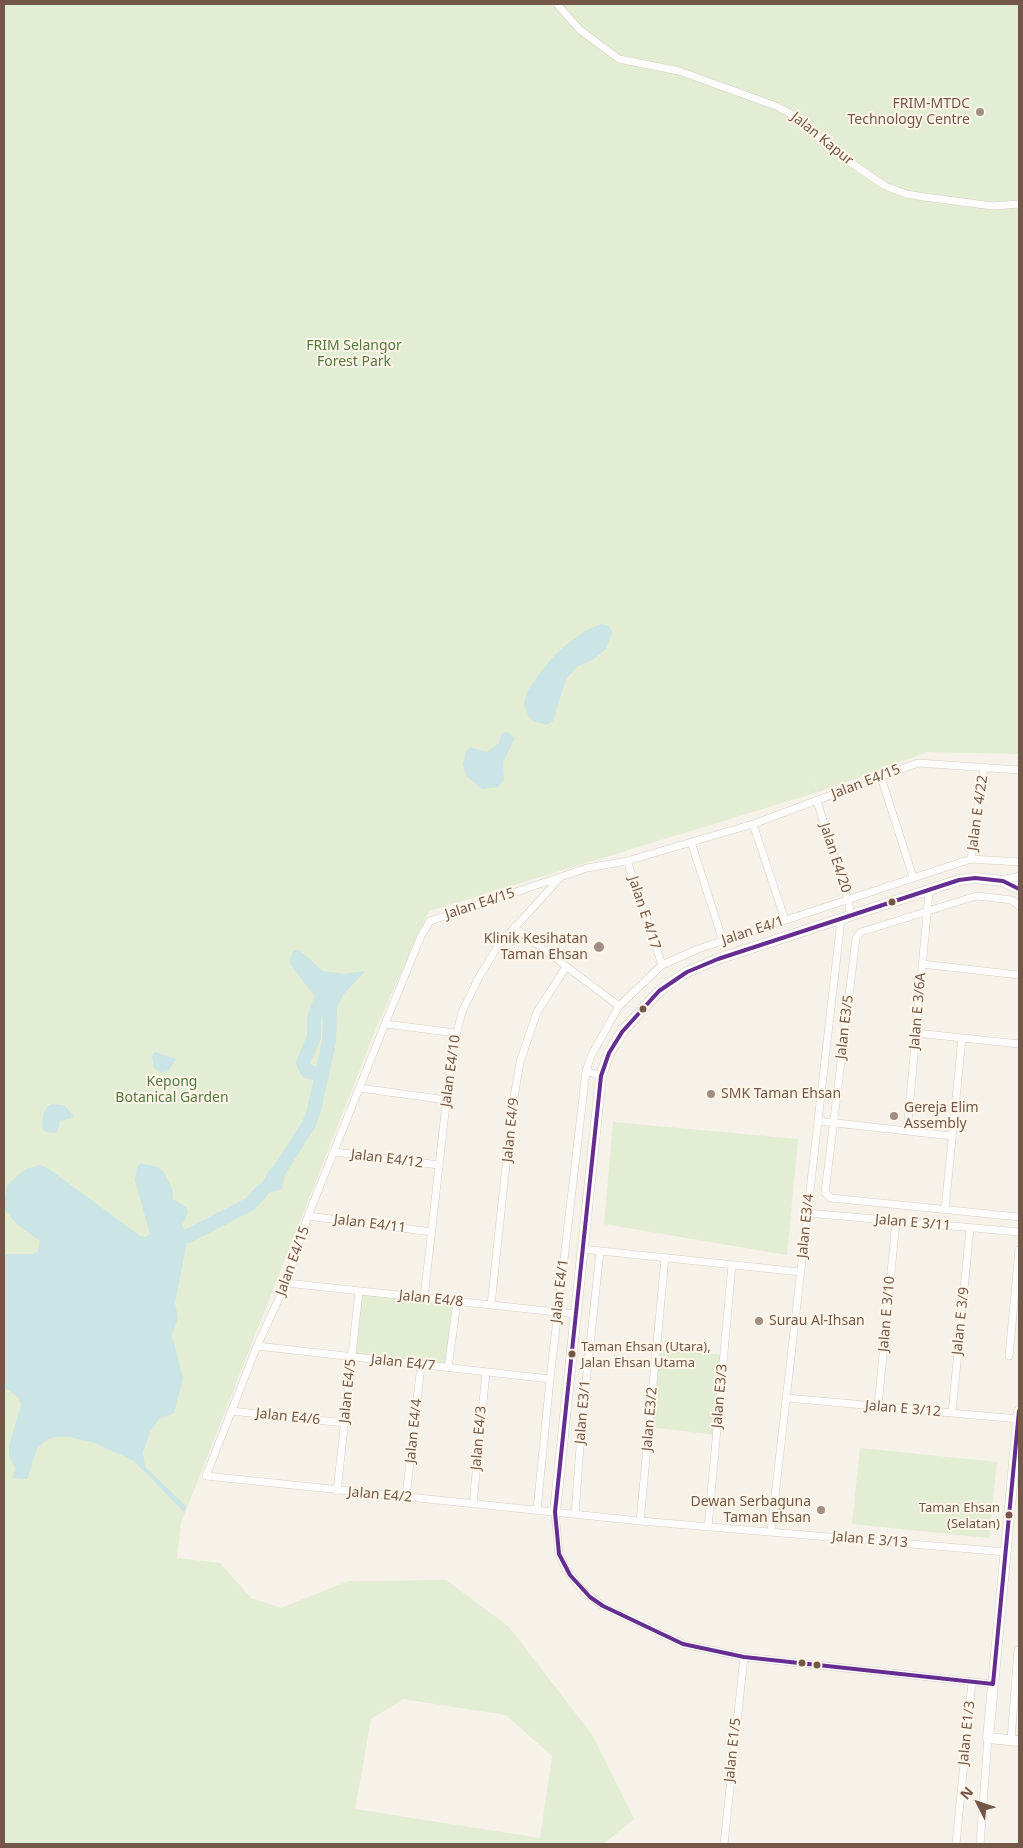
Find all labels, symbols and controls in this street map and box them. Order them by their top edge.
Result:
place label: FRIM-MTDC Technology Centre [847,96,970,128]
marker: FRIM-MTDC Technology Centre [974,106,986,118]
street label: Jalan Kapur [788,109,856,169]
park label: FRIM Selangor Forest Park [306,338,402,371]
street label: Jalan E4/15 [829,761,903,803]
street label: Jalan E 4/22 [964,774,992,852]
street label: Jalan E4/20 [816,821,854,895]
street label: Jalan E 4/17 [624,874,664,952]
street label: Jalan E4/15 [443,885,517,923]
unlabelled marker [887,897,897,907]
street label: Jalan E4/1 [720,913,786,949]
place label: Klinik Kesihatan Taman Ehsan [484,931,588,964]
marker: Klinik Kesihatan Taman Ehsan [592,940,606,954]
street label: Jalan E 3/6A [906,972,930,1050]
street label: Jalan E3/5 [833,994,857,1060]
unlabelled marker [638,1004,648,1014]
street label: Jalan E4/10 [438,1034,464,1108]
park label: Kepong Botanical Garden [115,1074,229,1106]
place label: SMK Taman Ehsan [721,1086,841,1102]
marker: SMK Taman Ehsan [705,1088,717,1100]
street label: Jalan E4/9 [499,1097,523,1163]
place label: Gereja Elim Assembly [904,1100,979,1132]
marker: Gereja Elim Assembly [888,1110,900,1122]
street label: Jalan E4/12 [350,1146,424,1172]
street label: Jalan E3/4 [794,1193,818,1259]
street label: Jalan E4/11 [333,1211,407,1237]
street label: Jalan E 3/11 [874,1211,952,1235]
street label: Jalan E4/15 [273,1224,313,1298]
street label: Jalan E4/1 [548,1258,572,1324]
street label: Jalan E 3/10 [875,1275,899,1353]
street label: Jalan E 3/9 [949,1286,973,1356]
street label: Jalan E4/8 [398,1287,464,1311]
place label: Surau Al-Ihsan [769,1313,865,1329]
marker: Surau Al-Ihsan [753,1315,765,1327]
place label: Taman Ehsan (Utara), Jalan Ehsan Utama [581,1339,711,1370]
marker: Taman Ehsan (Utara), Jalan Ehsan Utama [567,1349,577,1359]
street label: Jalan E4/7 [370,1351,436,1375]
street label: Jalan E4/5 [336,1358,360,1424]
street label: Jalan E3/3 [709,1363,731,1429]
street label: Jalan E3/1 [572,1379,594,1445]
street label: Jalan E3/2 [639,1386,661,1452]
street label: Jalan E 3/12 [864,1397,942,1421]
street label: Jalan E4/4 [402,1398,426,1464]
street label: Jalan E4/6 [255,1405,321,1429]
street label: Jalan E4/3 [468,1405,490,1471]
street label: Jalan E4/2 [347,1484,413,1506]
place label: Dewan Serbaguna Taman Ehsan [690,1494,811,1526]
place label: Taman Ehsan (Selatan) [919,1500,1000,1531]
marker: Dewan Serbaguna Taman Ehsan [815,1504,827,1516]
marker: Taman Ehsan (Selatan) [1004,1510,1014,1520]
street label: Jalan E 3/13 [831,1528,909,1552]
unlabelled marker [797,1658,807,1668]
unlabelled marker [812,1660,822,1670]
street label: Jalan E1/3 [955,1700,979,1766]
street label: Jalan E1/5 [721,1717,745,1783]
north arrow [953,1778,1003,1828]
text: N [955,1782,977,1803]

